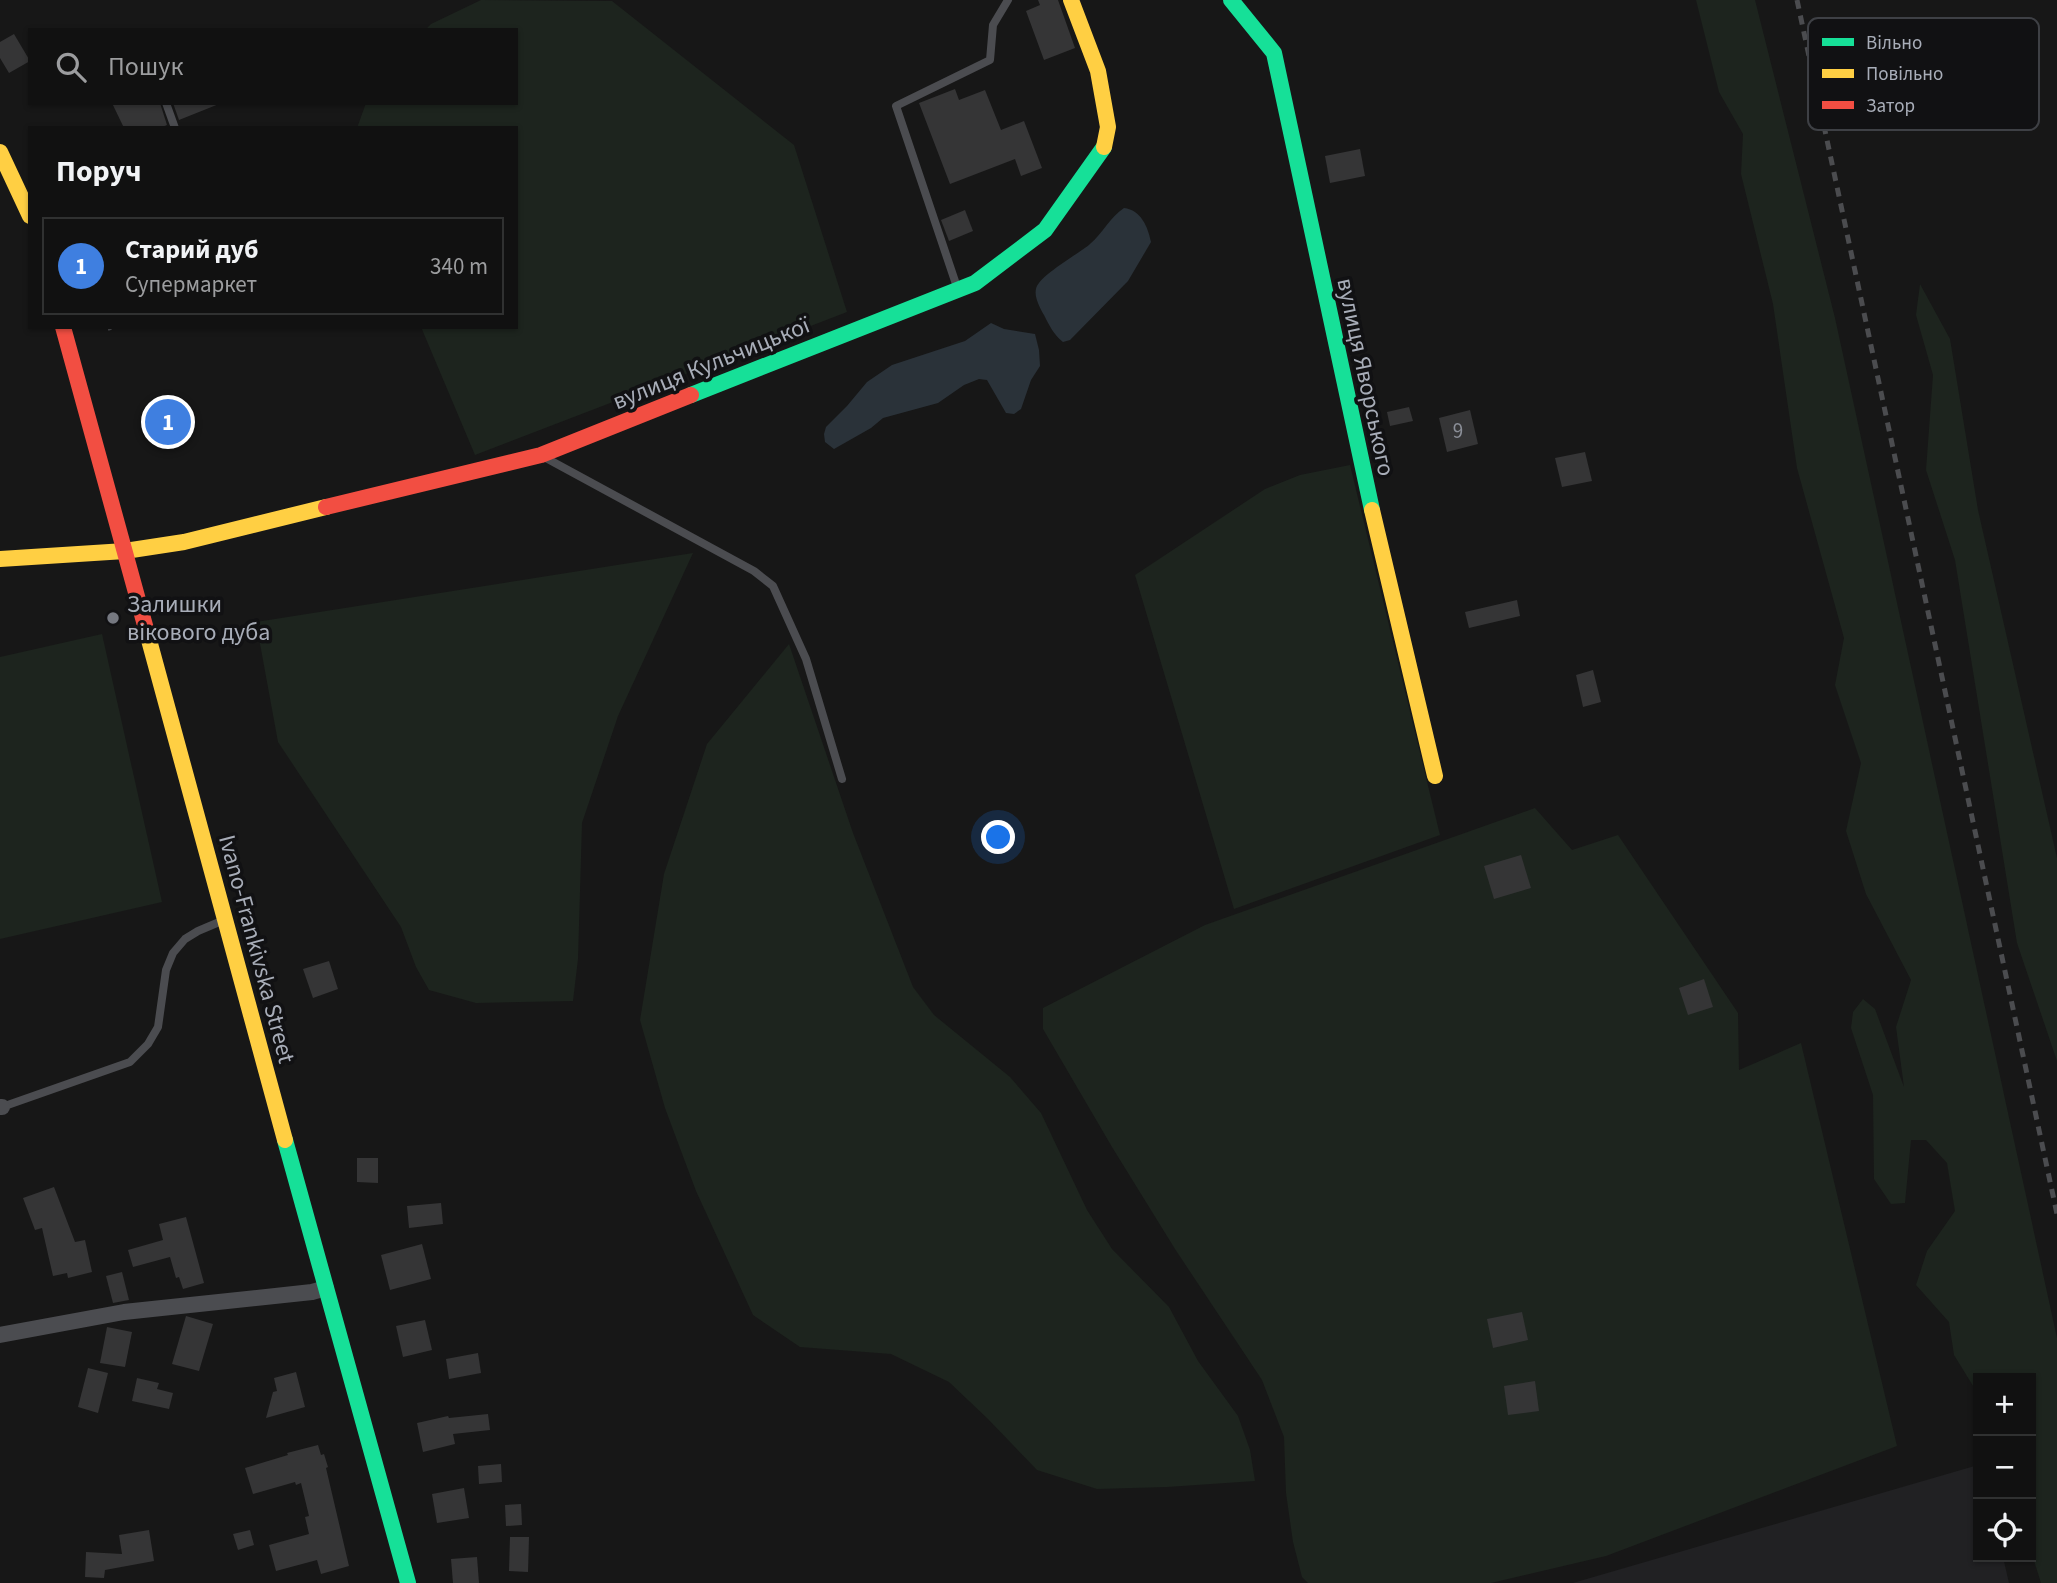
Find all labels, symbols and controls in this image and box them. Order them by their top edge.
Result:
legend [1808,18,2039,130]
search box [28,28,518,105]
text: Вільно [1866,30,1922,57]
icon: search [52,48,90,86]
text: Пошук [108,48,183,85]
text: Повільно [1866,61,1943,88]
text: Затор [1866,93,1915,120]
text: Поруч [56,150,142,193]
text: Старий дуб [125,231,259,268]
text: 1 [75,250,87,283]
text: 340 m [430,250,488,283]
text: Супермаркет [125,268,257,301]
street label: вулиця Яворського [1327,275,1404,479]
street label: вулиця Кульчицької [607,308,816,419]
pin: 1 [145,396,191,448]
house number: 9 [1453,416,1463,446]
place label: Залишки вікового дуба [127,587,270,650]
marker: Залишки вікового дуба [105,610,121,626]
your location [981,820,1015,854]
street label: Ivano-Frankivska Street [209,831,304,1067]
map controls [1973,1373,2036,1562]
button: + [1973,1373,2036,1436]
button: − [1973,1436,2036,1499]
button: locate [1973,1499,2036,1562]

